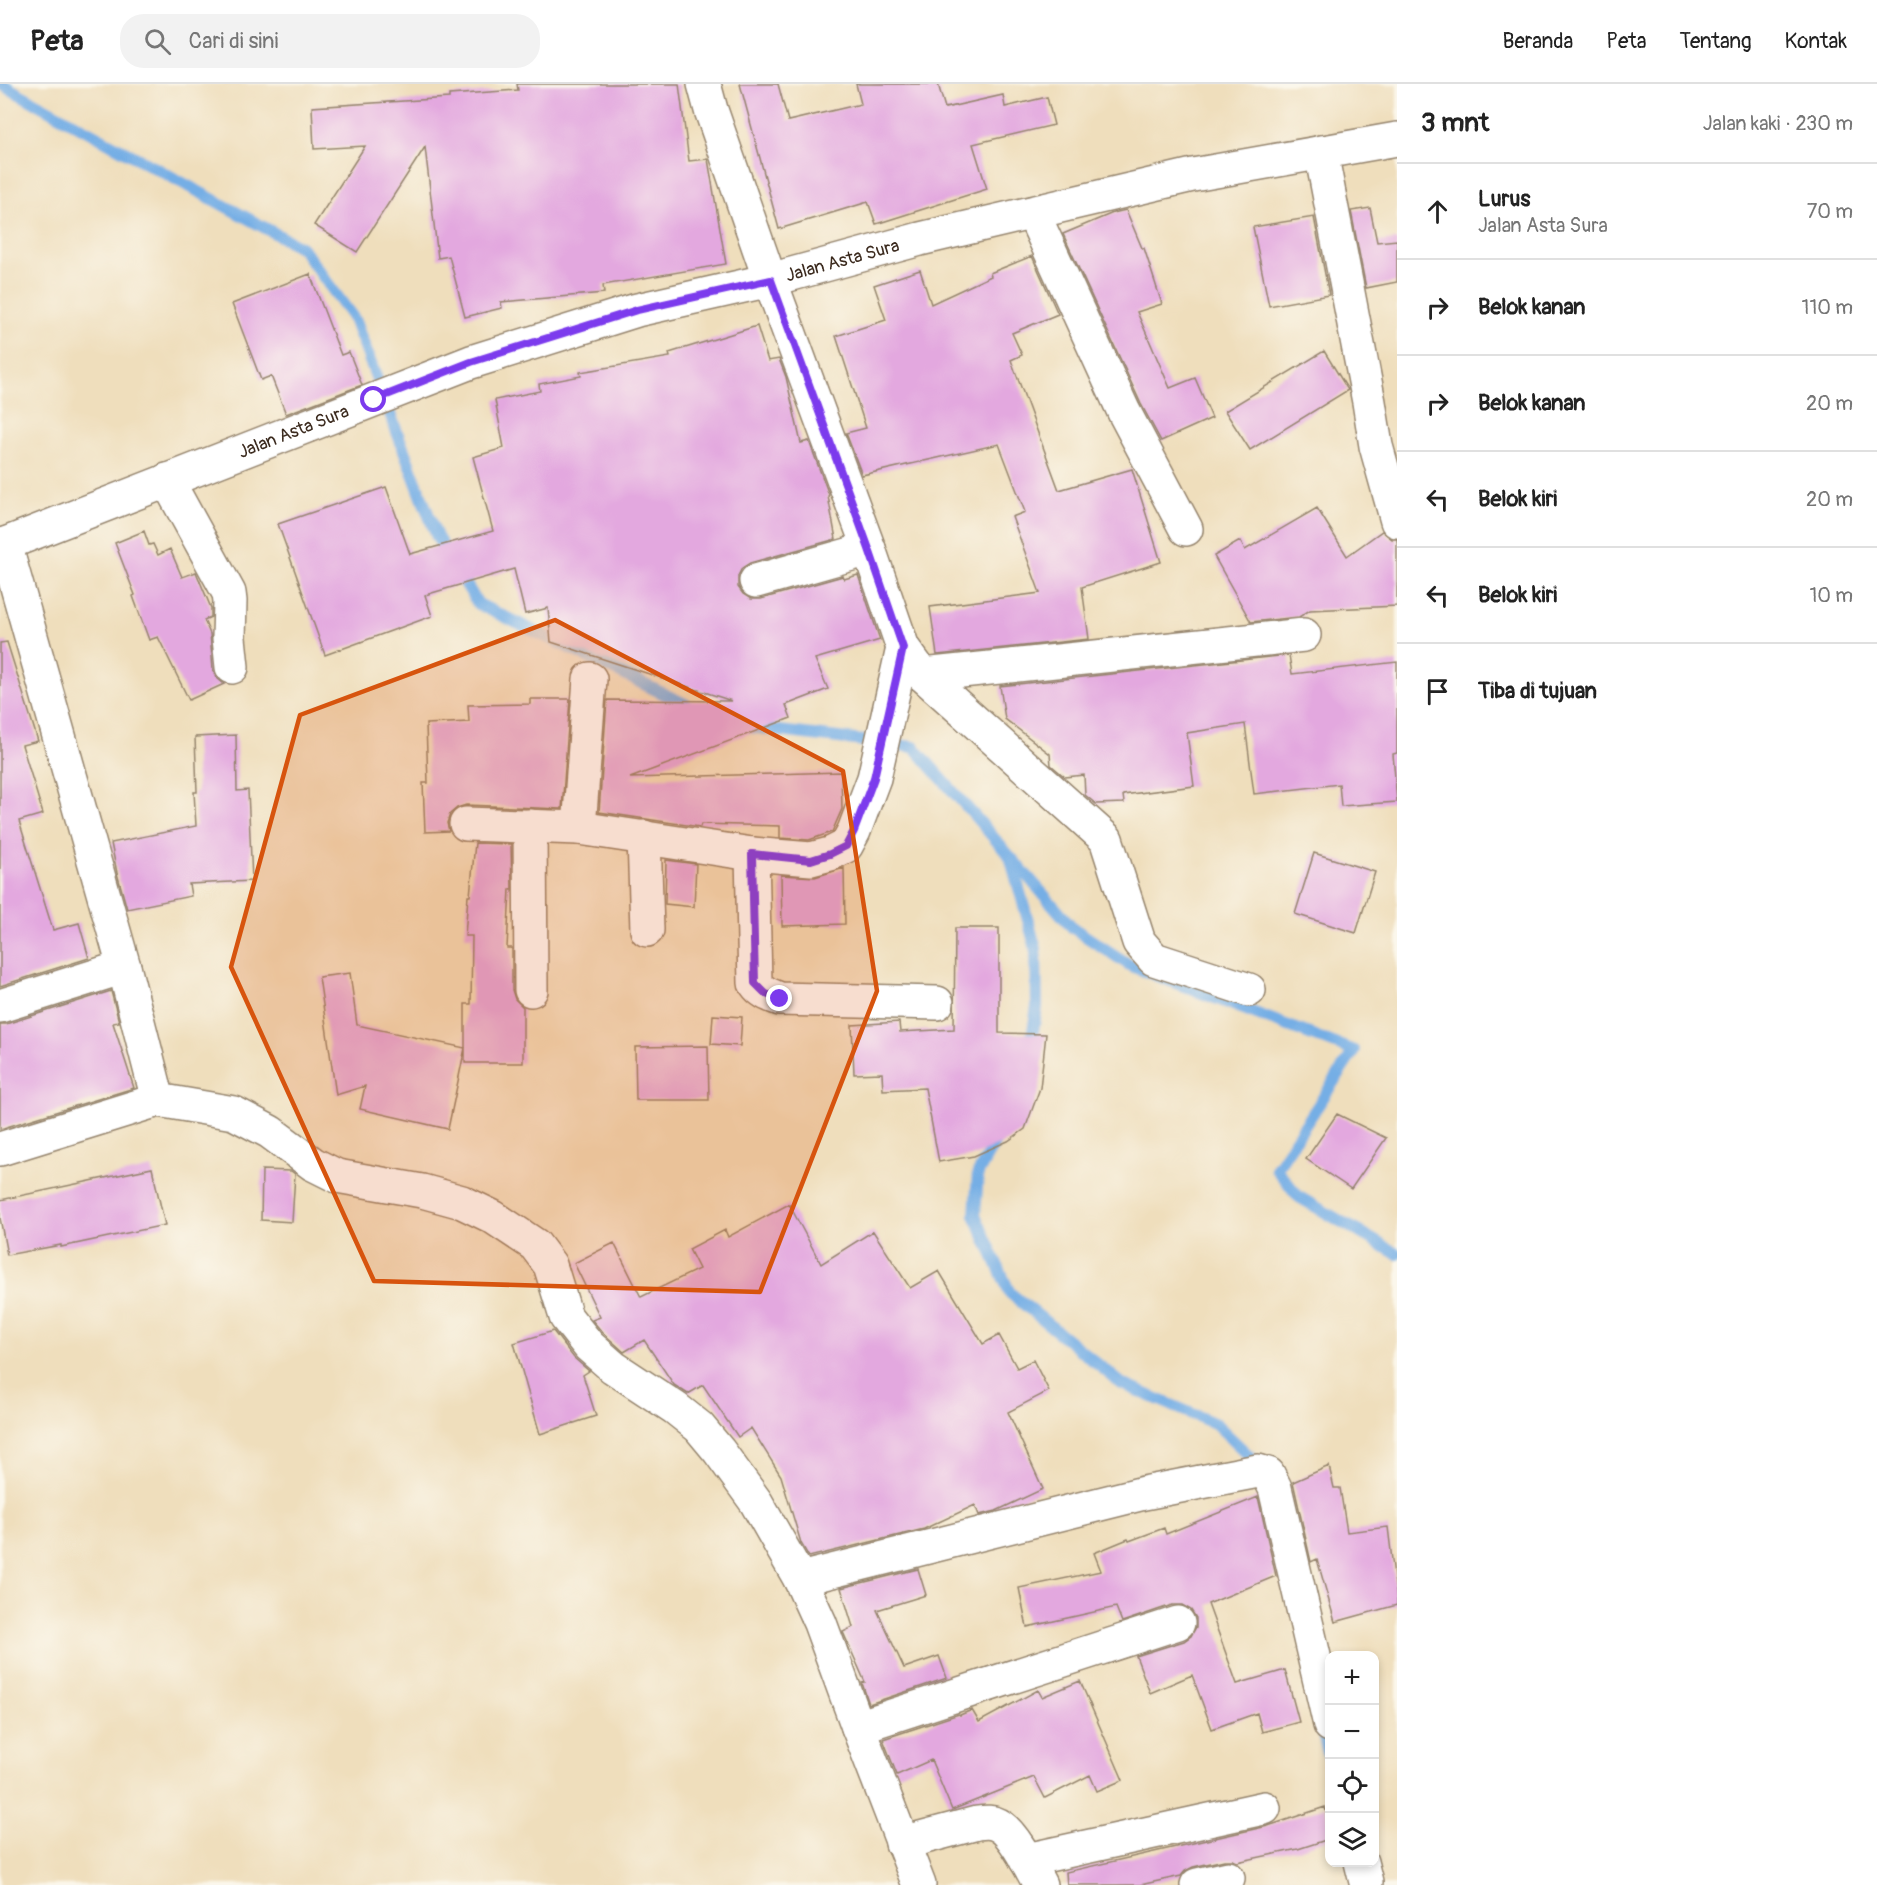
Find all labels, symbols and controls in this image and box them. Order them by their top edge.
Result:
search box [120,14,540,68]
text: Peta [30,24,84,59]
icon: search [141,25,174,58]
text: Cari di sini [189,27,278,55]
text: Beranda [1503,28,1573,55]
text: Peta [1606,28,1647,55]
text: Tentang [1680,28,1752,55]
text: Kontak [1785,28,1847,55]
text: 3 mnt [1421,107,1489,139]
text: Jalan kaki · 230 m [1703,111,1853,136]
text: Lurus [1478,185,1530,213]
icon: ahead [1421,195,1454,228]
text: 70 m [1807,199,1853,224]
text: Jalan Asta Sura [1478,213,1608,238]
street label: Jalan Asta Sura [783,234,902,287]
icon: right [1421,291,1454,324]
text: Belok kanan [1478,293,1586,321]
text: 110 m [1802,295,1853,320]
route start [360,386,386,412]
icon: right [1421,387,1454,420]
text: Belok kanan [1478,389,1586,417]
text: 20 m [1806,391,1853,416]
street label: Jalan Asta Sura [235,400,352,464]
icon: left [1421,483,1454,516]
text: Belok kiri [1478,485,1557,513]
text: 20 m [1806,487,1853,512]
icon: left [1421,579,1454,612]
text: Belok kiri [1478,581,1557,609]
text: 10 m [1809,583,1853,608]
icon: arrive [1421,675,1454,708]
text: Tiba di tujuan [1478,677,1597,705]
route end [766,985,792,1011]
map controls [1325,1651,1379,1867]
button: + [1325,1651,1379,1705]
button: − [1325,1705,1379,1759]
button: locate [1325,1759,1379,1813]
button: layers [1325,1813,1379,1867]

